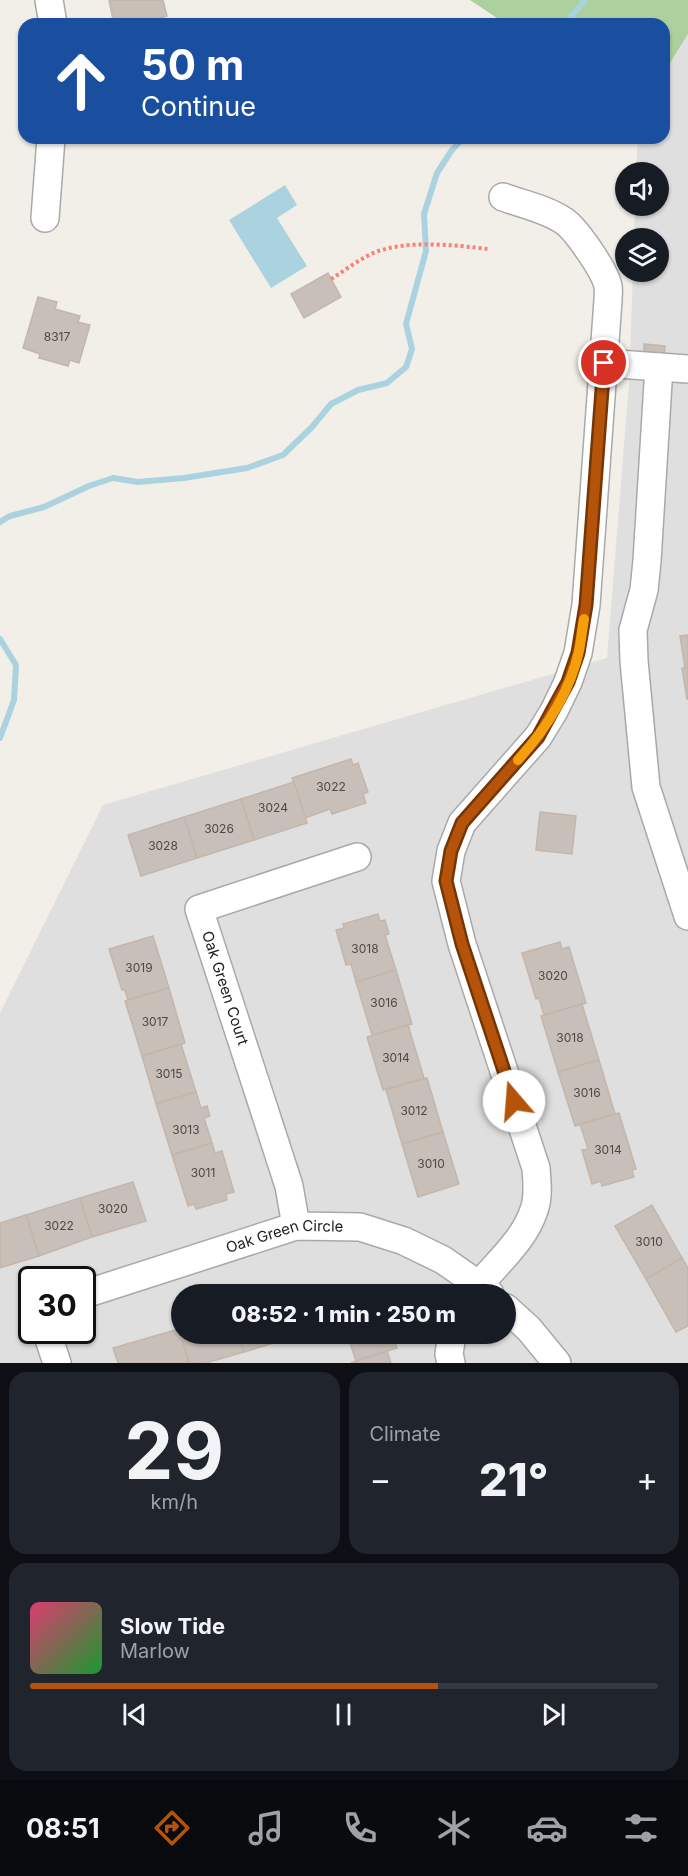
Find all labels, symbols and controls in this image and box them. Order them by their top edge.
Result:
text: 50 m [141,39,244,90]
icon: ahead [42,42,120,120]
text: Continue [141,90,256,123]
map controls [615,162,669,282]
button: sound [615,162,669,216]
button: layers [615,228,669,282]
house number: 8317 [44,329,70,344]
pin [578,337,629,388]
icon: arrive [587,346,620,379]
house number: 3022 [316,779,346,794]
house number: 3024 [258,800,288,815]
house number: 3026 [204,821,234,836]
house number: 3028 [148,838,178,853]
street label: Oak Green Court [198,928,253,1048]
house number: 3018 [351,941,379,956]
house number: 3019 [125,960,153,975]
house number: 3020 [538,968,568,983]
house number: 3016 [370,995,398,1010]
house number: 3017 [142,1014,169,1029]
house number: 3018 [556,1030,584,1045]
house number: 3014 [382,1050,410,1065]
house number: 3015 [155,1066,183,1081]
position arrow [482,1069,546,1133]
house number: 3016 [573,1085,601,1100]
house number: 3012 [400,1103,428,1118]
house number: 3013 [172,1122,200,1137]
house number: 3014 [594,1142,622,1157]
house number: 3010 [417,1156,445,1171]
house number: 3011 [191,1165,215,1180]
house number: 3020 [98,1201,128,1216]
street label: Oak Green Circle [223,1216,344,1257]
house number: 3022 [44,1218,74,1233]
house number: 3010 [635,1234,663,1249]
speed limit sign: 30 [18,1266,96,1344]
text: 08:52 · 1 min · 250 m [231,1301,456,1327]
text: 29 [124,1403,224,1498]
text: Climate [370,1422,441,1446]
text: 21° [479,1452,548,1507]
text: − [370,1459,391,1499]
text: + [636,1459,658,1499]
text: km/h [150,1490,198,1514]
text: Slow Tide [120,1613,225,1639]
text: Marlow [120,1639,190,1663]
icon: previous [118,1698,151,1731]
icon: pause [327,1698,360,1731]
icon: next [537,1698,570,1731]
icon: directions [151,1807,193,1849]
icon: music [245,1807,287,1849]
icon: phone [339,1807,381,1849]
icon: climate [433,1807,475,1849]
icon: car [526,1807,568,1849]
icon: filters [620,1807,662,1849]
text: 08:51 [26,1812,100,1845]

